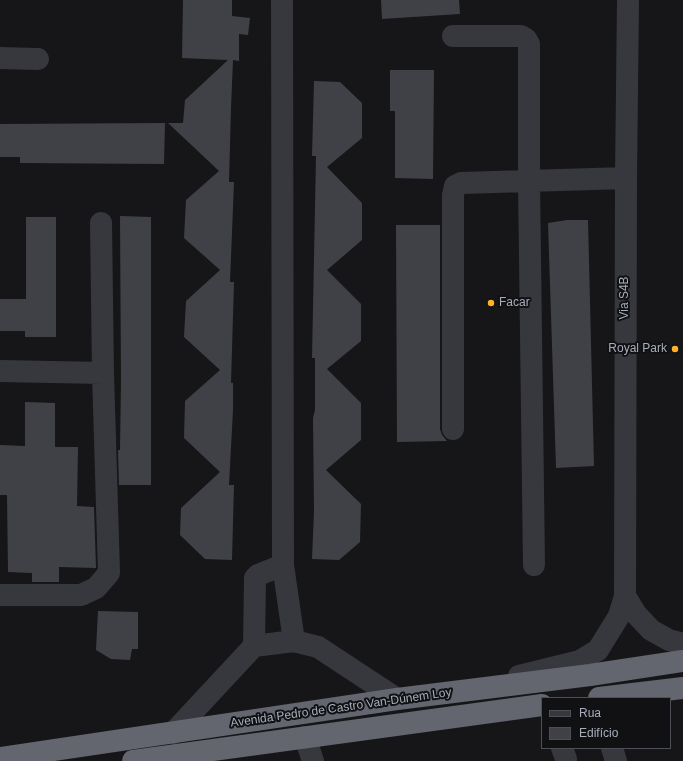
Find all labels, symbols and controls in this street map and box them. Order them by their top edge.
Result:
street label: Via S4B [618,276,632,320]
place label: Facar [499,296,530,310]
marker: Facar [486,298,496,308]
place label: Royal Park [608,342,667,356]
marker: Royal Park [670,344,680,354]
street label: Avenida Pedro de Castro Van-Dúnem Loy [230,685,452,731]
legend [541,697,671,749]
text: Rua [579,706,601,720]
text: Edifício [579,726,618,740]

